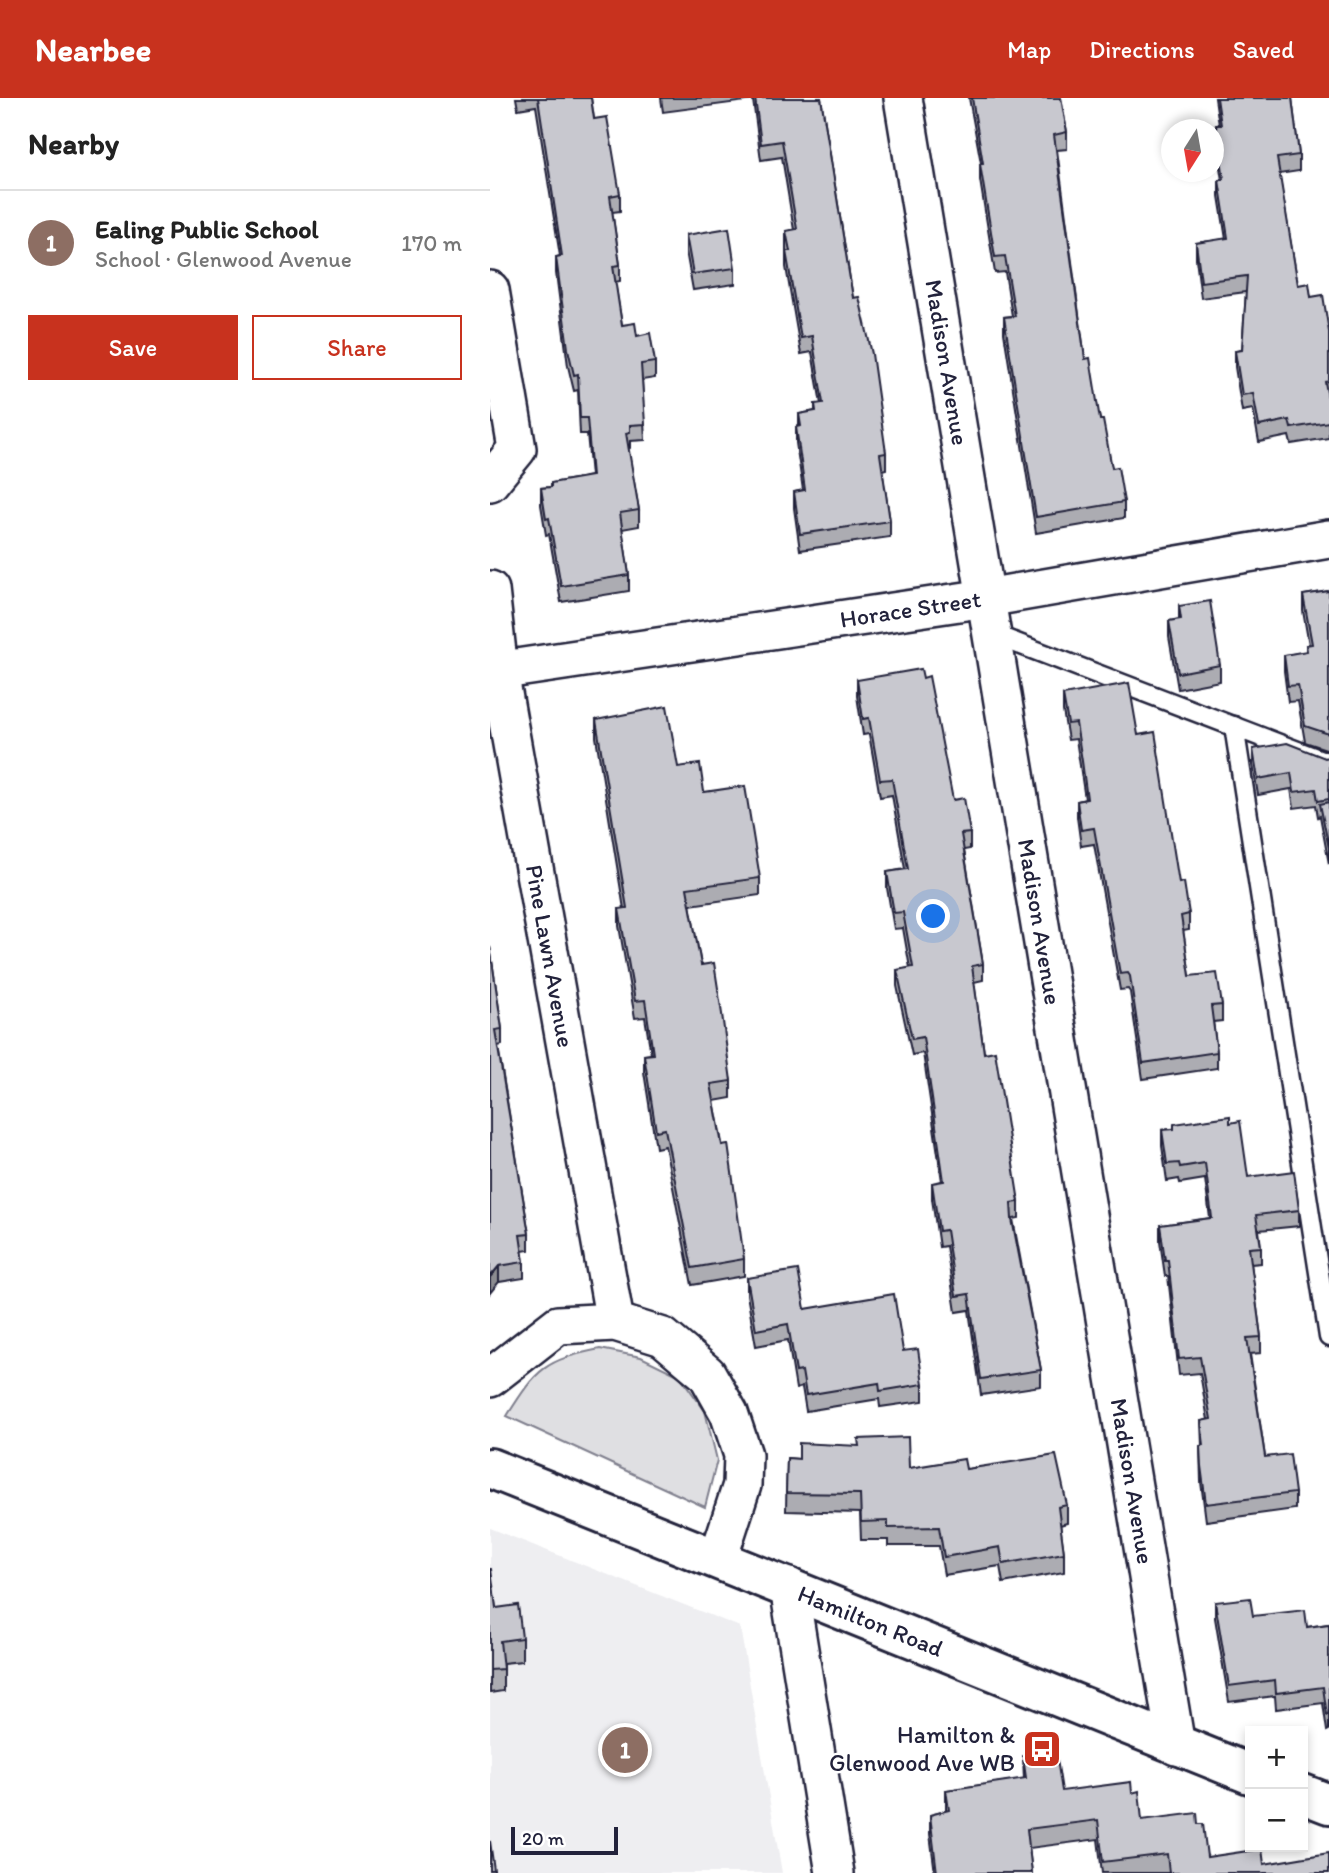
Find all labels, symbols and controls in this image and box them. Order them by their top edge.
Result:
text: Nearbee [35,30,151,69]
text: Map [1007,35,1051,64]
text: Directions [1089,35,1195,64]
text: Saved [1233,35,1294,64]
north arrow [1161,119,1224,182]
text: Nearby [28,125,119,162]
text: Ealing Public School [95,213,319,245]
text: 1 [46,229,56,257]
text: 170 m [401,229,462,257]
text: School · Glenwood Avenue [95,245,352,273]
street label: Madison Avenue [919,277,975,447]
button: Save [28,315,238,380]
button: Share [252,315,462,380]
street label: Horace Street [838,584,983,634]
street label: Madison Avenue [1012,837,1068,1007]
street label: Pine Lawn Avenue [520,862,581,1050]
your location [916,899,950,933]
street label: Madison Avenue [1105,1396,1161,1566]
street label: Hamilton Road [794,1578,947,1663]
place label: Hamilton & Glenwood Ave WB [829,1720,1015,1777]
pin: 1 [602,1724,648,1776]
map controls [1245,1726,1308,1852]
button: + [1245,1726,1308,1789]
bus stop icon: Hamilton & Glenwood Ave WB [1021,1728,1063,1770]
button: − [1245,1789,1308,1852]
scale bar [511,1824,618,1856]
text: 20 m [522,1827,564,1850]

